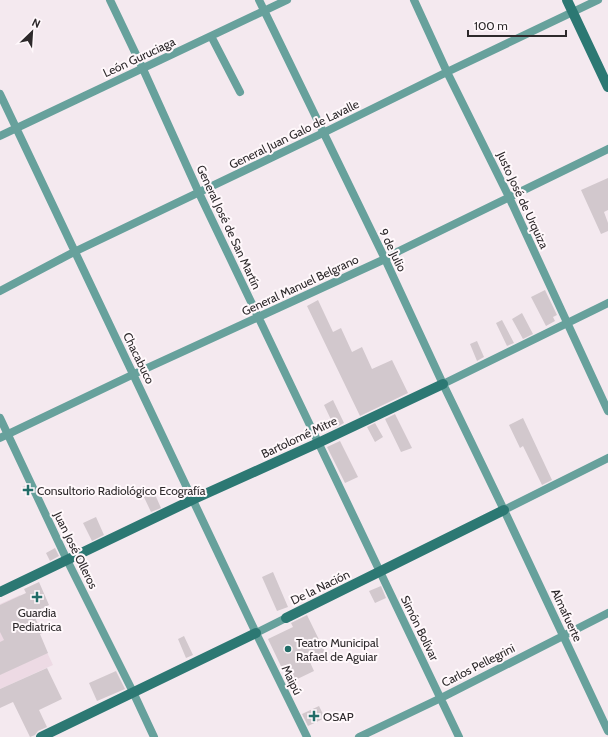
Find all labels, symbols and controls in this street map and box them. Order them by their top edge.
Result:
north arrow [12,12,52,52]
scale bar [468,12,566,38]
text: N [30,15,43,31]
text: 100 m [474,18,508,33]
street label: León Guruciaga [101,34,178,80]
street label: General Juan Galo de Lavalle [227,96,361,172]
street label: Justo José de Urquiza [494,148,552,251]
street label: General José de San Martín [194,162,265,292]
street label: 9 de Julio [376,226,410,274]
street label: General Manuel Belgrano [239,251,361,319]
street label: Chacabuco [120,330,158,387]
street label: Bartolomé Mitre [259,413,339,461]
place label: Consultorio Radiológico Ecografía [37,483,206,498]
marker: Consultorio Radiológico Ecografía [22,484,34,496]
street label: Juan José Olleros [50,508,101,591]
street label: De la Nación [288,566,352,608]
street label: Almafuerte [548,586,586,644]
marker: Guardia Pediatrica [31,591,43,603]
street label: Simón Bolívar [398,593,442,663]
place label: Guardia Pediatrica [12,605,62,634]
place label: Teatro Municipal Rafael de Aguiar [296,635,379,664]
street label: Carlos Pellegrini [439,640,517,690]
marker: Teatro Municipal Rafael de Aguiar [283,644,293,654]
street label: Maipú [278,663,306,697]
place label: OSAP [323,709,354,724]
marker: OSAP [308,710,320,722]

